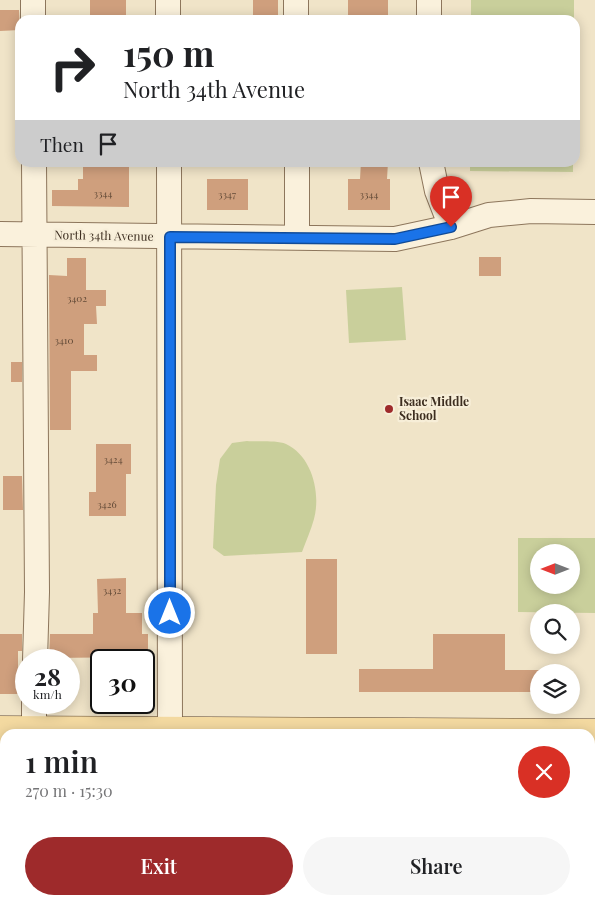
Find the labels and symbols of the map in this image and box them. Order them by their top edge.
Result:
pin [430,176,472,227]
house number: 3344 [94,186,113,200]
house number: 3347 [218,187,236,201]
house number: 3344 [360,187,379,201]
street label: North 34th Avenue [54,226,154,244]
house number: 3402 [67,291,87,305]
house number: 3410 [54,333,74,347]
place label: Isaac Middle School [399,393,469,423]
marker: Isaac Middle School [383,403,395,415]
house number: 3424 [103,452,123,466]
house number: 3426 [97,497,117,511]
north arrow [530,544,580,594]
house number: 3432 [103,583,121,597]
position arrow [143,586,195,638]
speed limit sign: 30 [90,649,155,714]

